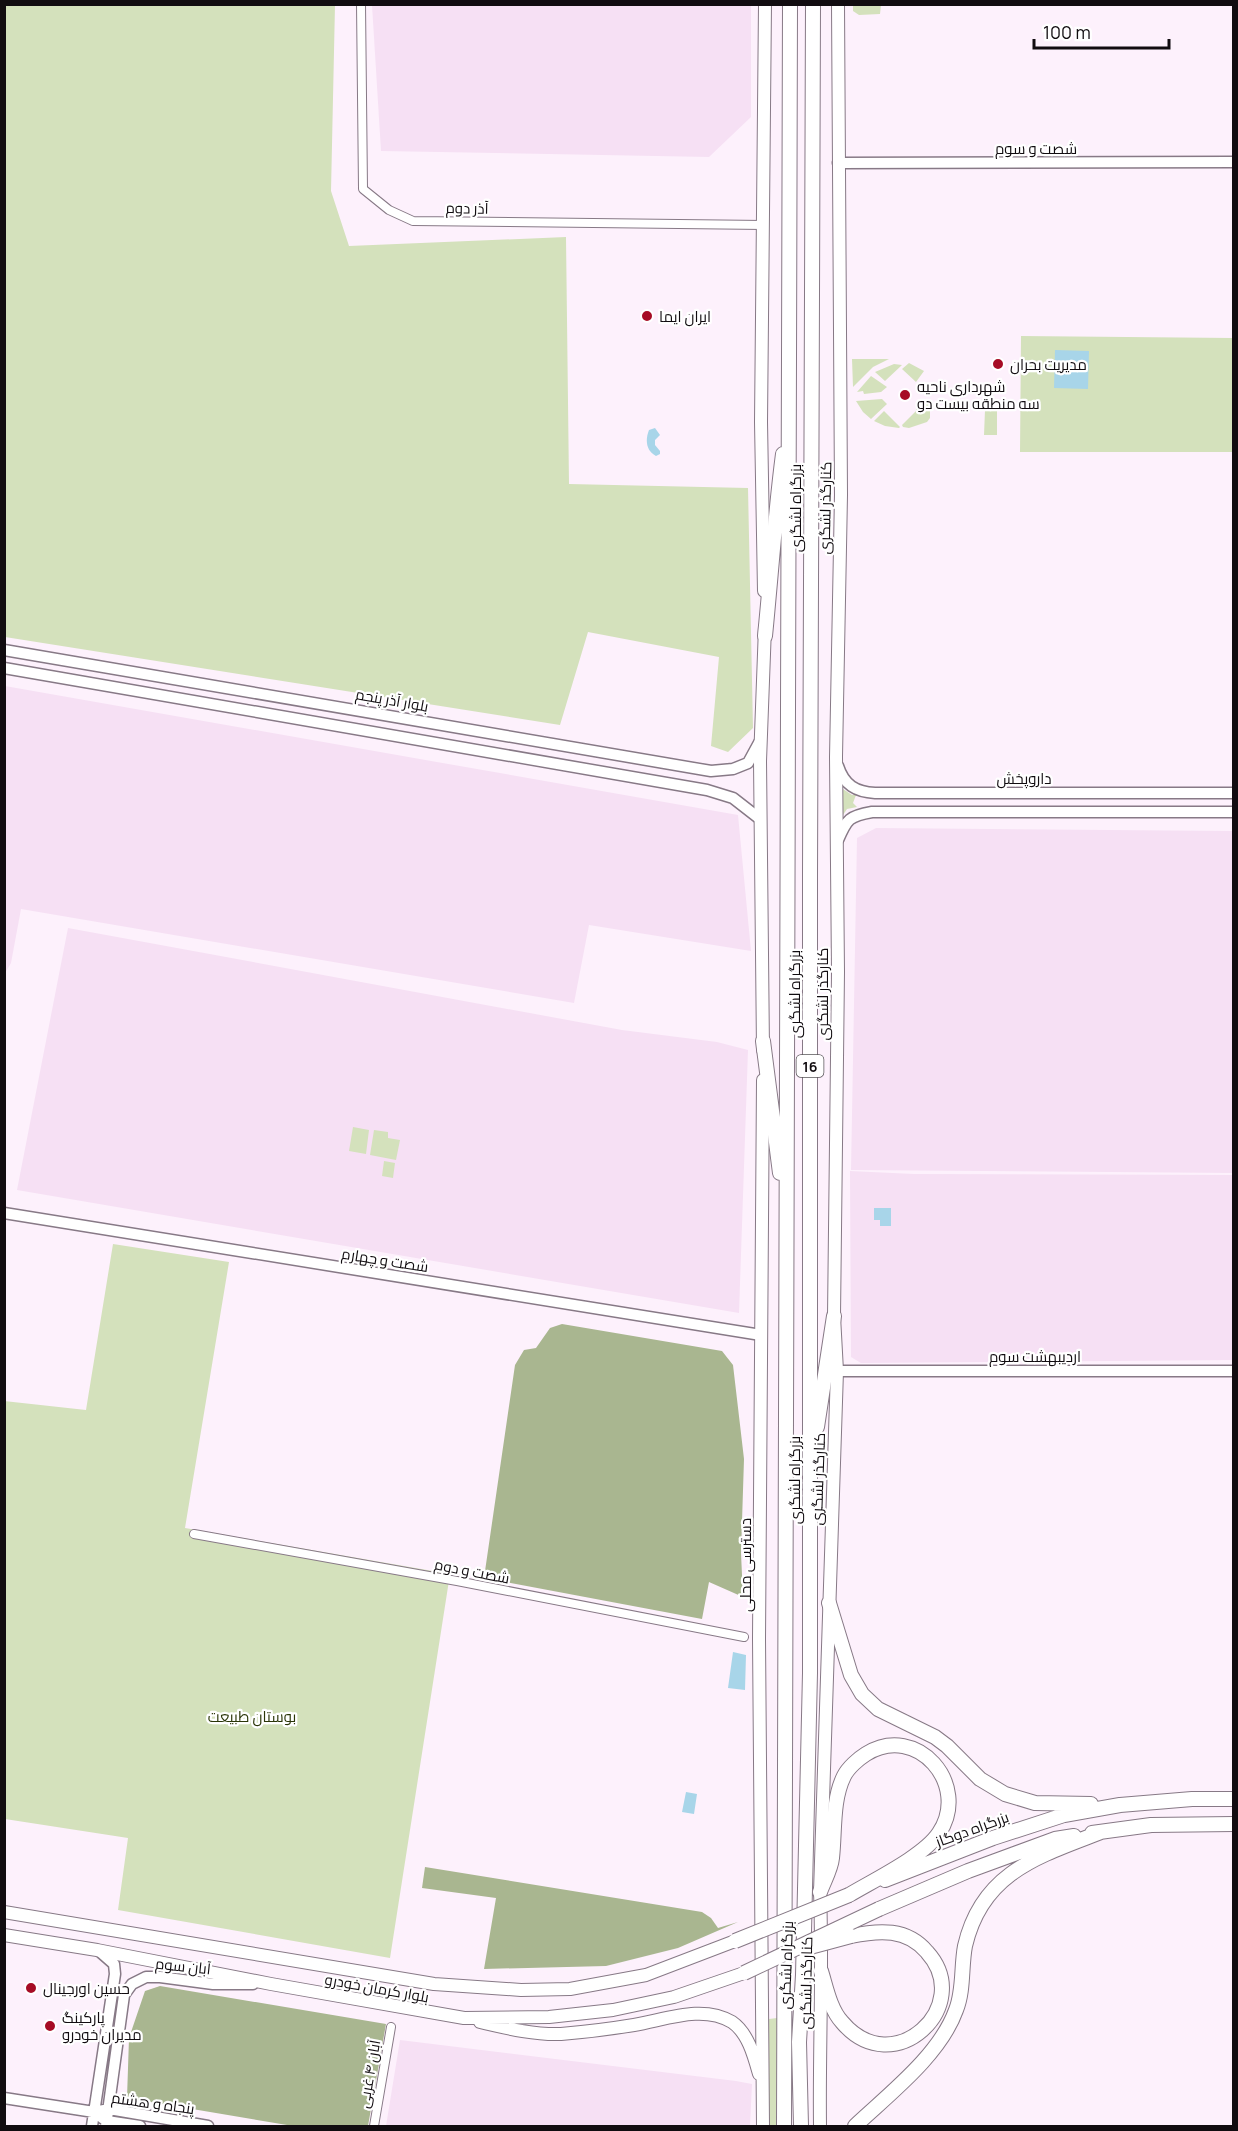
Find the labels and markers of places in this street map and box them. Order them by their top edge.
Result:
place label: ایران ایما [659,306,711,327]
marker: ایران ایما [640,309,654,323]
place label: مدیریت بحران [1010,354,1087,375]
marker: مدیریت بحران [991,357,1005,371]
place label: شهرداری ناحیه سه منطقه بیست دو [917,376,1040,414]
marker: شهرداری ناحیه سه منطقه بیست دو [898,388,912,402]
place label: حسین اورجینال [43,1978,130,1999]
marker: حسین اورجینال [24,1981,38,1995]
place label: پارکینگ مدیران خودرو [62,2007,142,2045]
marker: پارکینگ مدیران خودرو [43,2019,57,2033]

